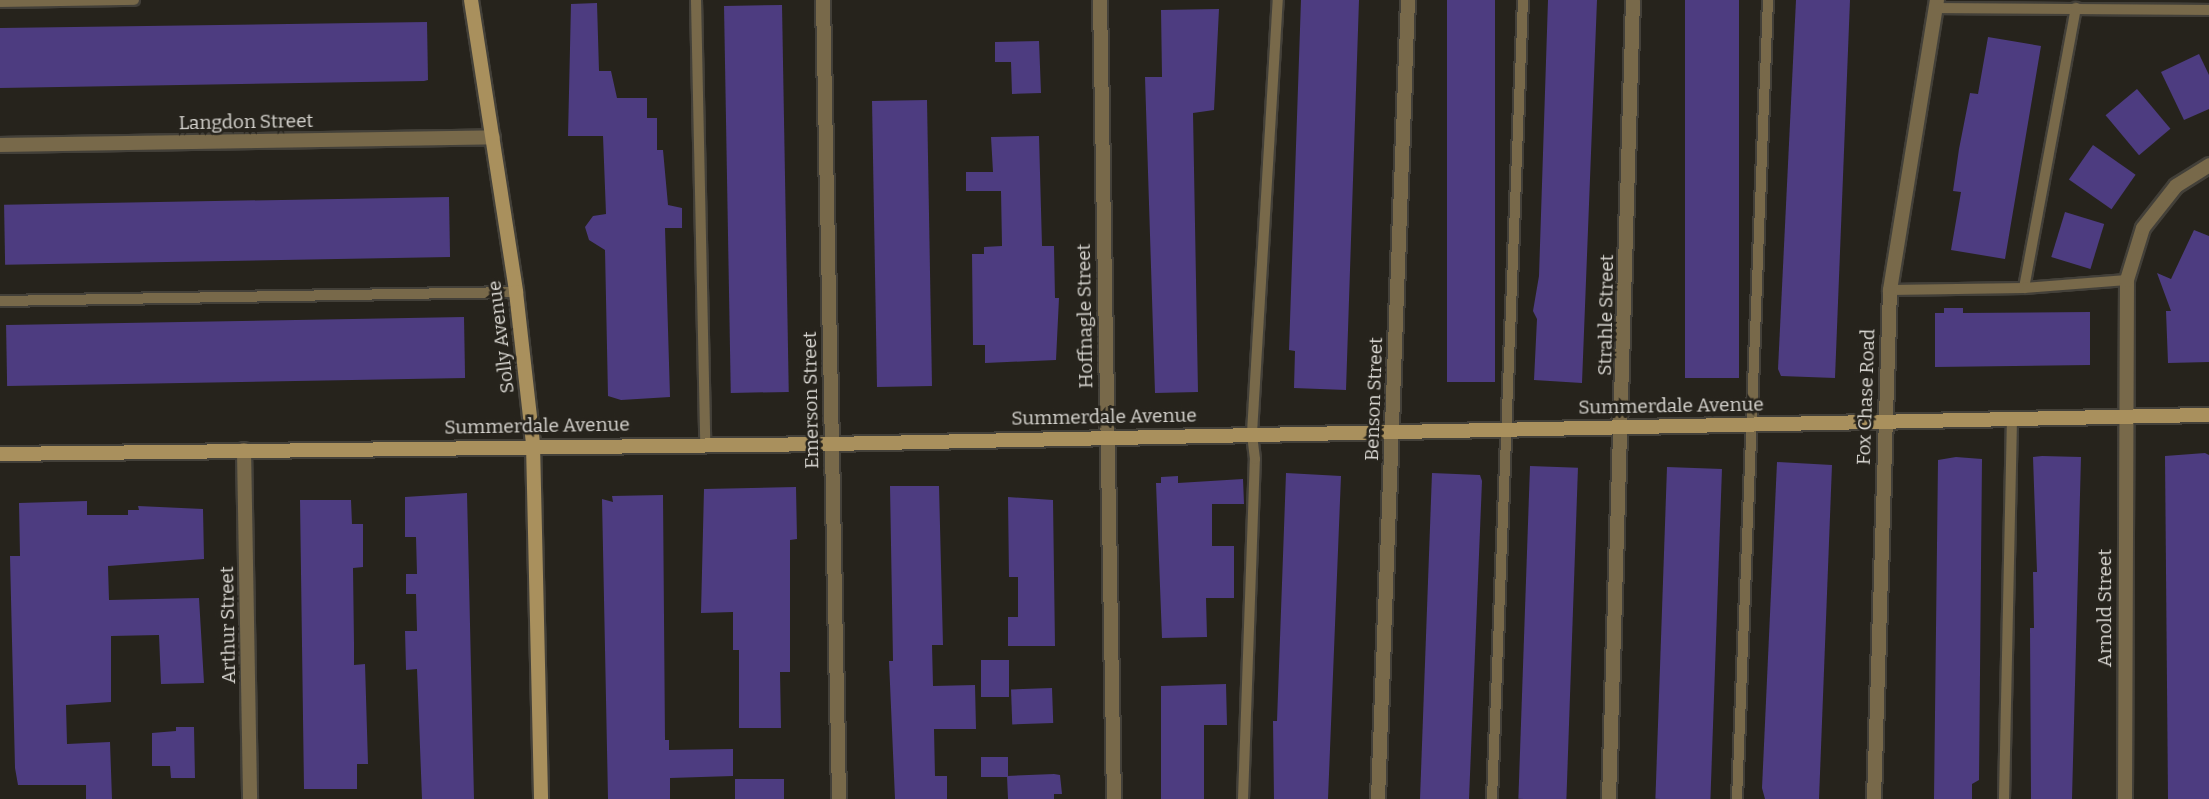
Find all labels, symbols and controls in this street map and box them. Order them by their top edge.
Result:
street label: Langdon Street [178,109,314,135]
street label: Hoffnagle Street [1072,243,1098,389]
street label: Strahle Street [1594,254,1618,376]
street label: Solly Avenue [483,279,519,395]
street label: Fox Chase Road [1852,329,1880,465]
street label: Emerson Street [798,331,824,469]
street label: Benson Street [1360,337,1388,461]
street label: Summerdale Avenue [1578,393,1764,419]
street label: Summerdale Avenue [1011,404,1197,430]
street label: Summerdale Avenue [444,413,630,439]
street label: Arnold Street [2094,549,2116,667]
street label: Arthur Street [216,566,240,684]

